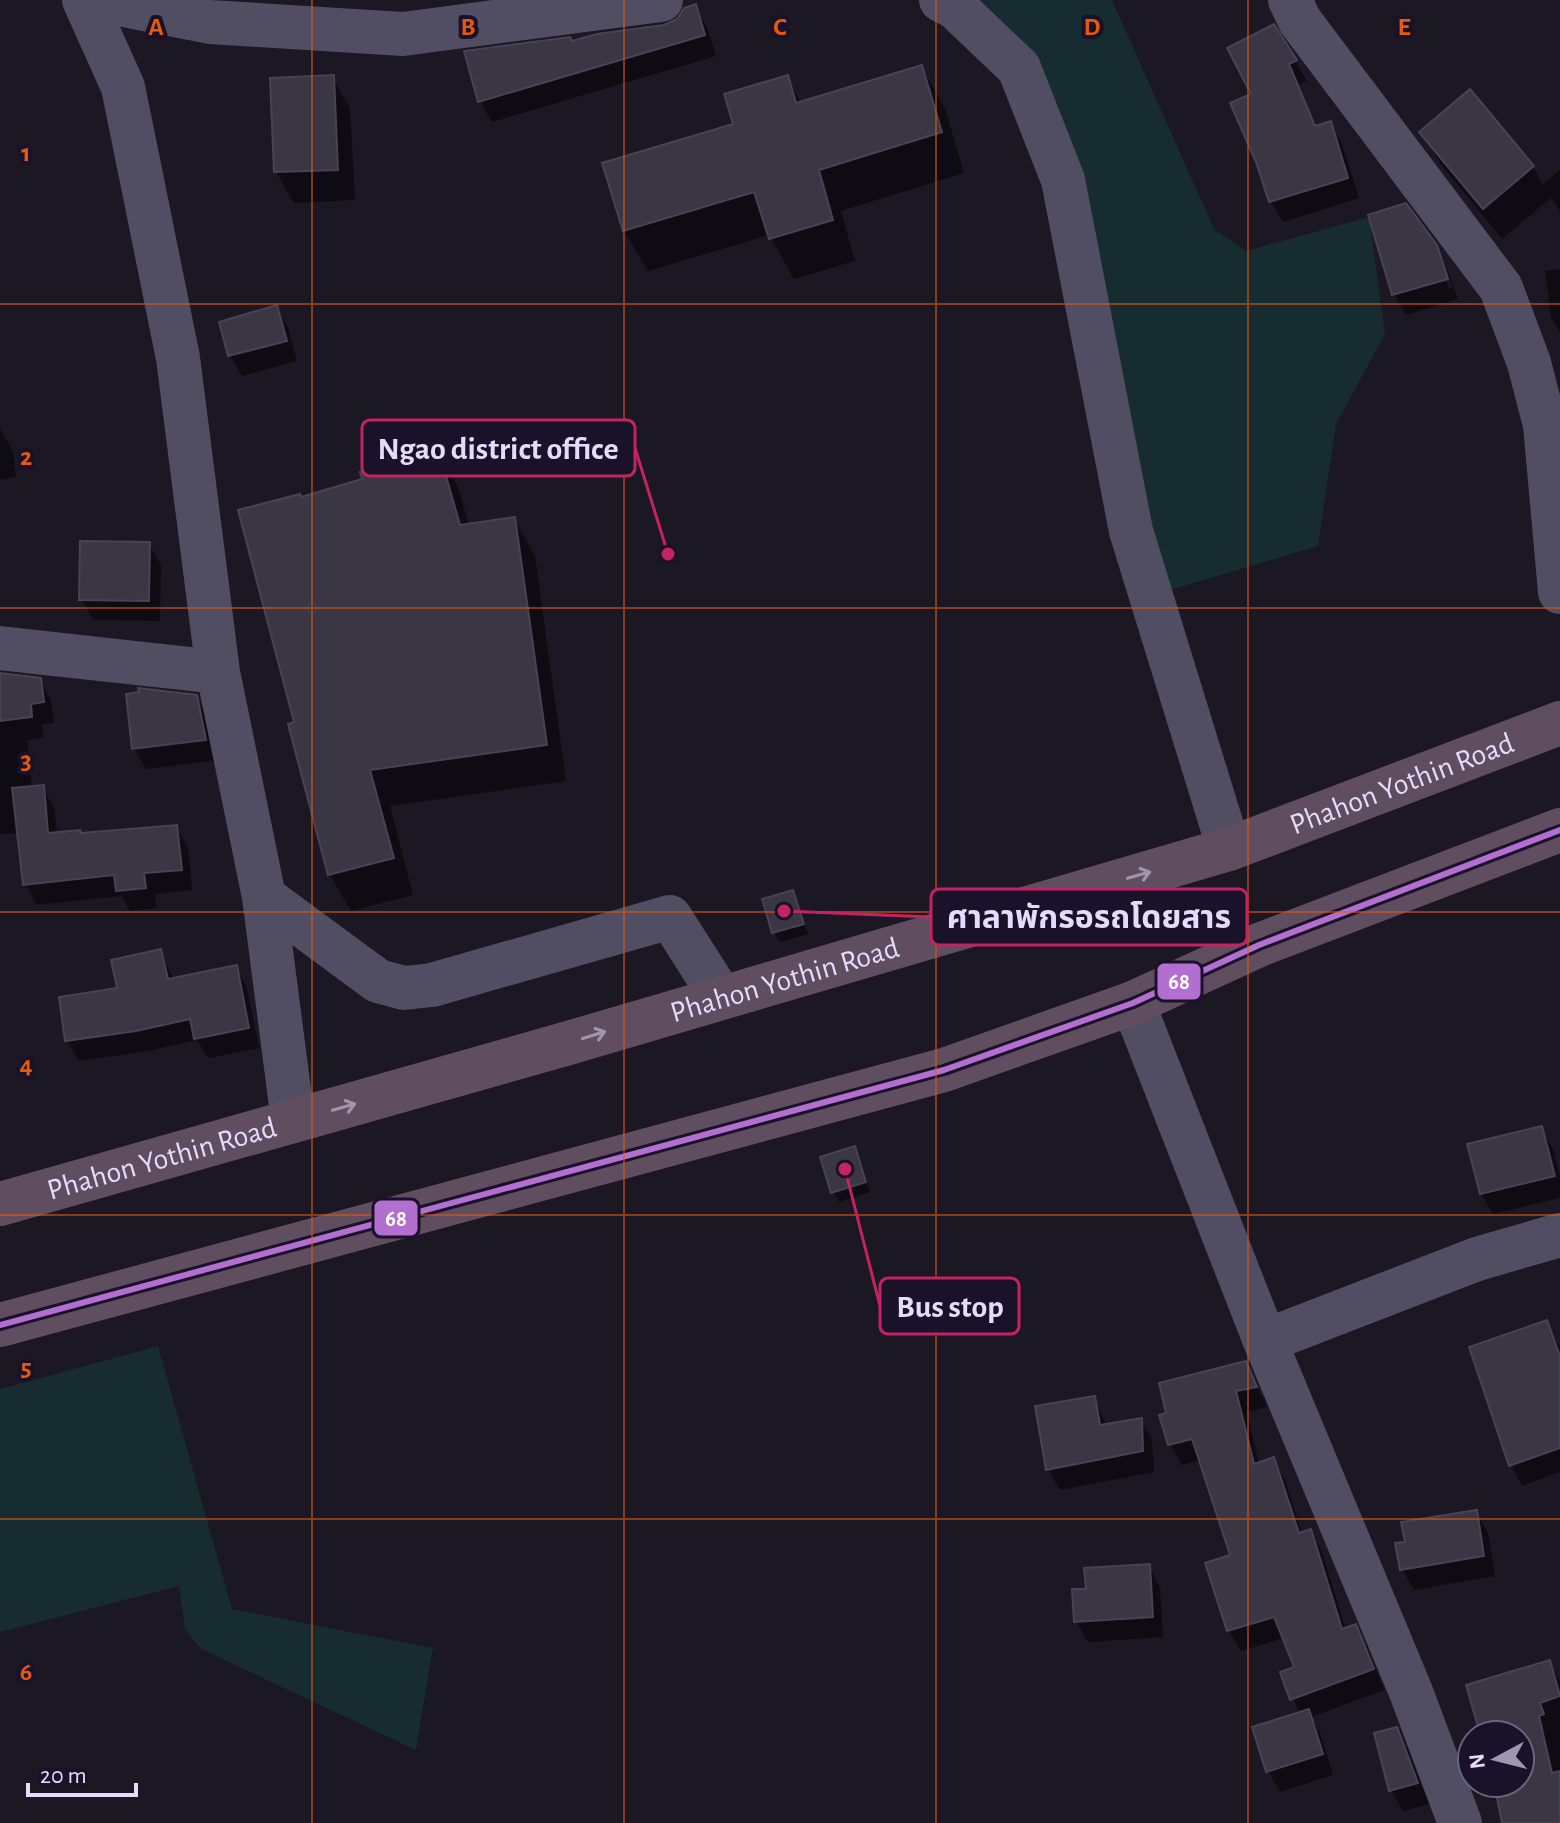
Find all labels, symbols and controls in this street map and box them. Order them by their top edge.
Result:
text: A [148,14,164,40]
text: B [460,14,476,40]
text: C [773,14,787,40]
text: D [1083,14,1101,40]
text: E [1397,14,1411,40]
text: 1 [21,140,31,166]
callout: Ngao district office [362,420,635,476]
text: Ngao district office [377,433,619,465]
text: 2 [20,444,32,470]
street label: Phahon Yothin Road [1286,728,1518,840]
text: 3 [20,748,32,774]
one-way arrow [1126,867,1152,882]
callout: ศาลาพักรอรถโดยสาร [931,889,1247,945]
text: ศาลาพักรอรถโดยสาร [947,901,1231,934]
street label: Phahon Yothin Road [667,933,903,1028]
line badge: 68 [1156,962,1202,1001]
text: 68 [1168,971,1190,993]
one-way arrow [581,1027,607,1042]
text: 4 [19,1052,33,1078]
one-way arrow [331,1098,357,1113]
street label: Phahon Yothin Road [44,1112,280,1206]
line badge: 68 [373,1199,419,1237]
text: 68 [385,1208,407,1230]
callout: Bus stop [880,1278,1019,1334]
text: Bus stop [896,1291,1004,1323]
text: 5 [20,1355,32,1381]
text: 6 [20,1659,32,1685]
north arrow [1456,1719,1536,1799]
scale bar [28,1747,136,1797]
text: N [1465,1752,1489,1770]
text: 20 m [40,1764,87,1788]

